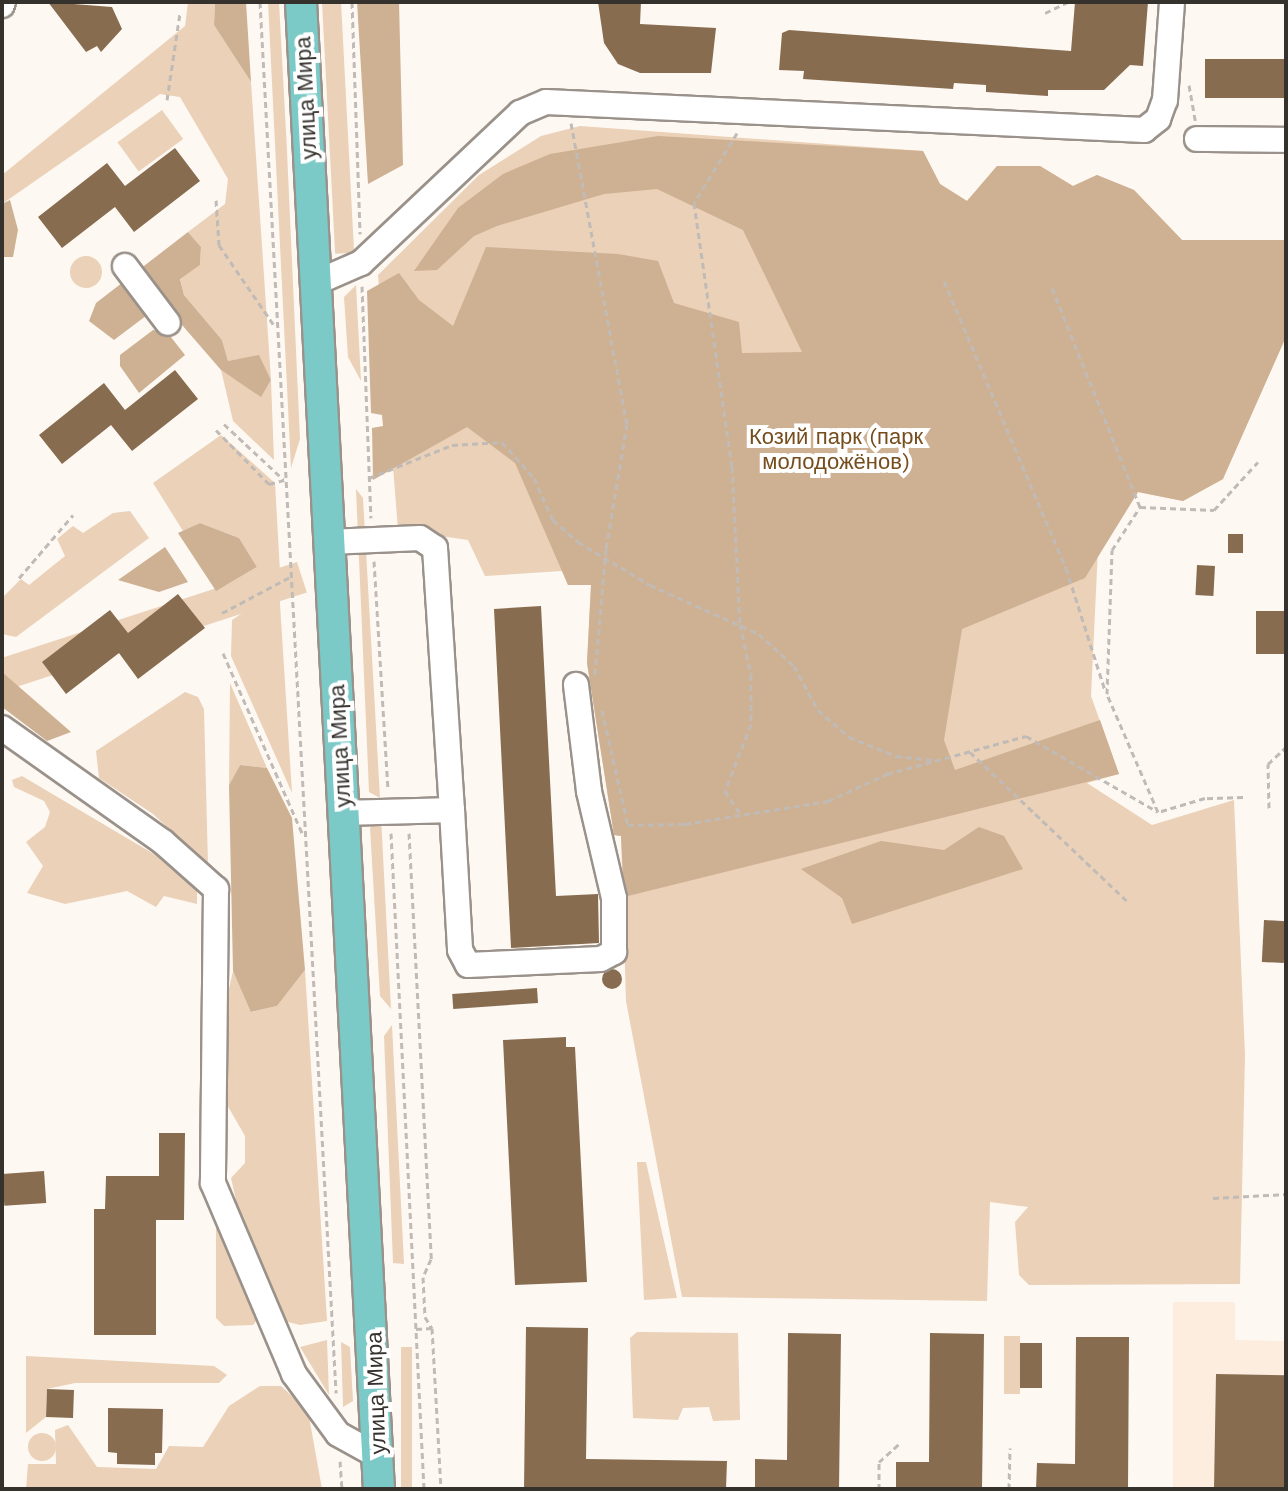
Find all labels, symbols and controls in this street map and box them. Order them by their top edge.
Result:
street label: улица Мира [290,36,322,160]
park label: Козий парк (парк молодожёнов) [749,423,923,474]
street label: улица Мира [324,684,356,808]
street label: улица Мира [361,1331,391,1455]

